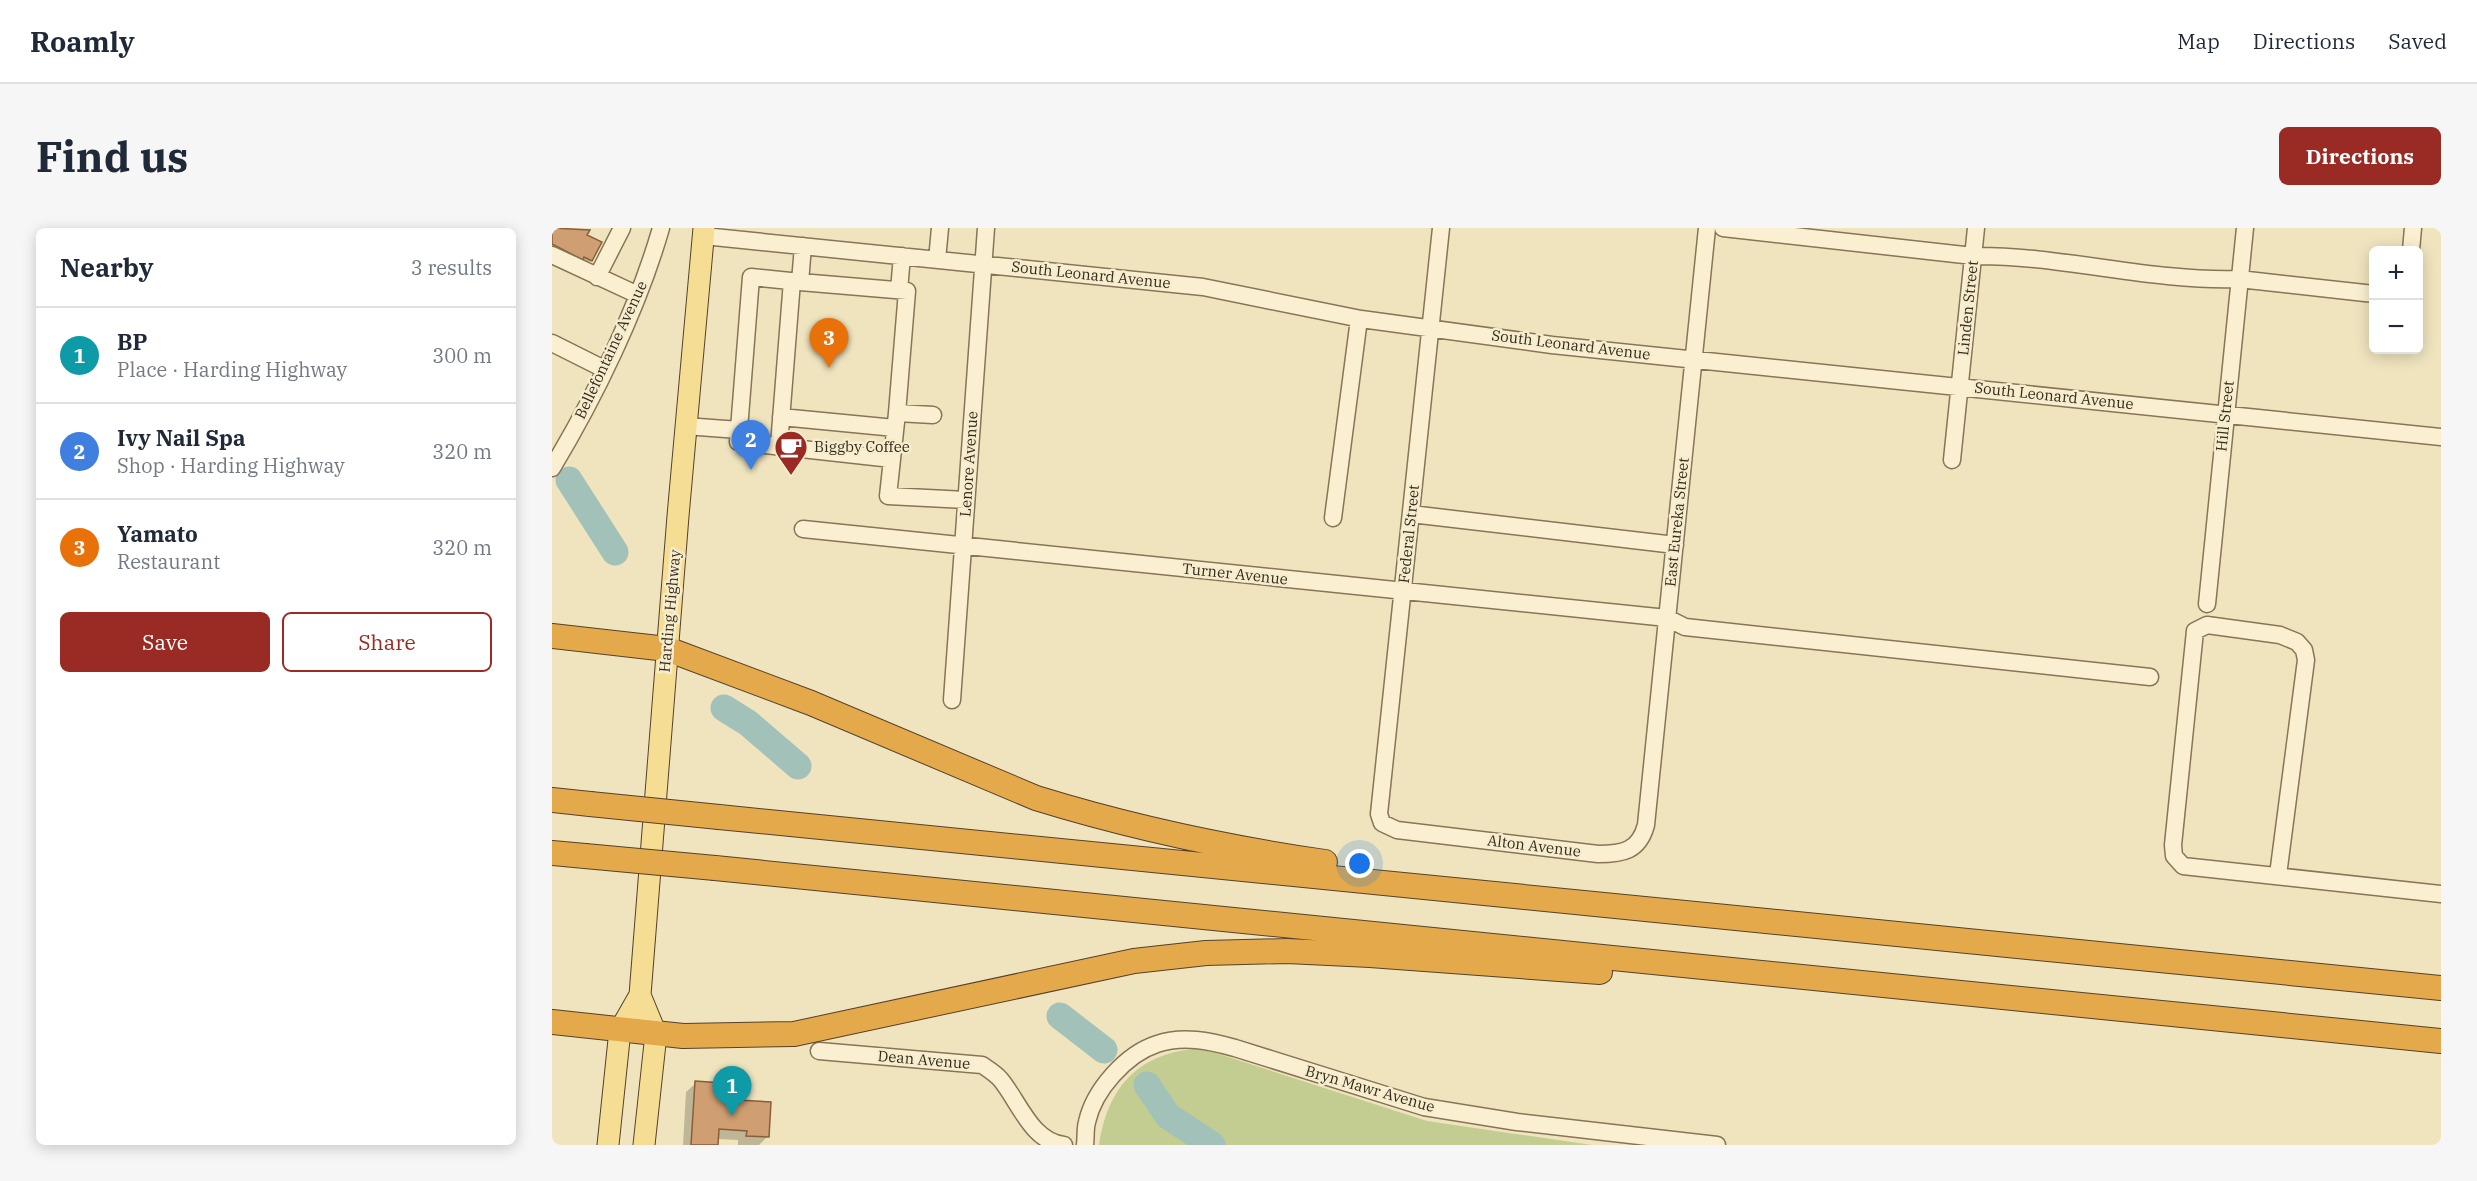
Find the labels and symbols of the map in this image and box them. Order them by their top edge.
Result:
street label: South Leonard Avenue [1011,257,1172,292]
street label: Linden Street [1953,259,1982,356]
street label: Bellefontaine Avenue [570,278,651,422]
pin: 3 [810,318,848,368]
street label: South Leonard Avenue [1491,325,1652,364]
street label: South Leonard Avenue [1974,378,2135,413]
street label: Hill Street [2211,380,2238,452]
street label: Lenore Avenue [955,410,982,517]
pin: 2 [732,420,770,470]
cafe icon: Biggby Coffee [773,429,809,476]
place label: Biggby Coffee [814,437,910,456]
street label: East Eureka Street [1660,456,1693,588]
street label: Federal Street [1394,484,1423,584]
street label: Harding Highway [655,549,684,673]
street label: Turner Avenue [1181,559,1289,588]
street label: Alton Avenue [1486,830,1582,861]
your location [1345,849,1374,878]
street label: Dean Avenue [877,1046,971,1073]
street label: Bryn Mawr Avenue [1303,1061,1437,1116]
pin: 1 [712,1066,752,1116]

